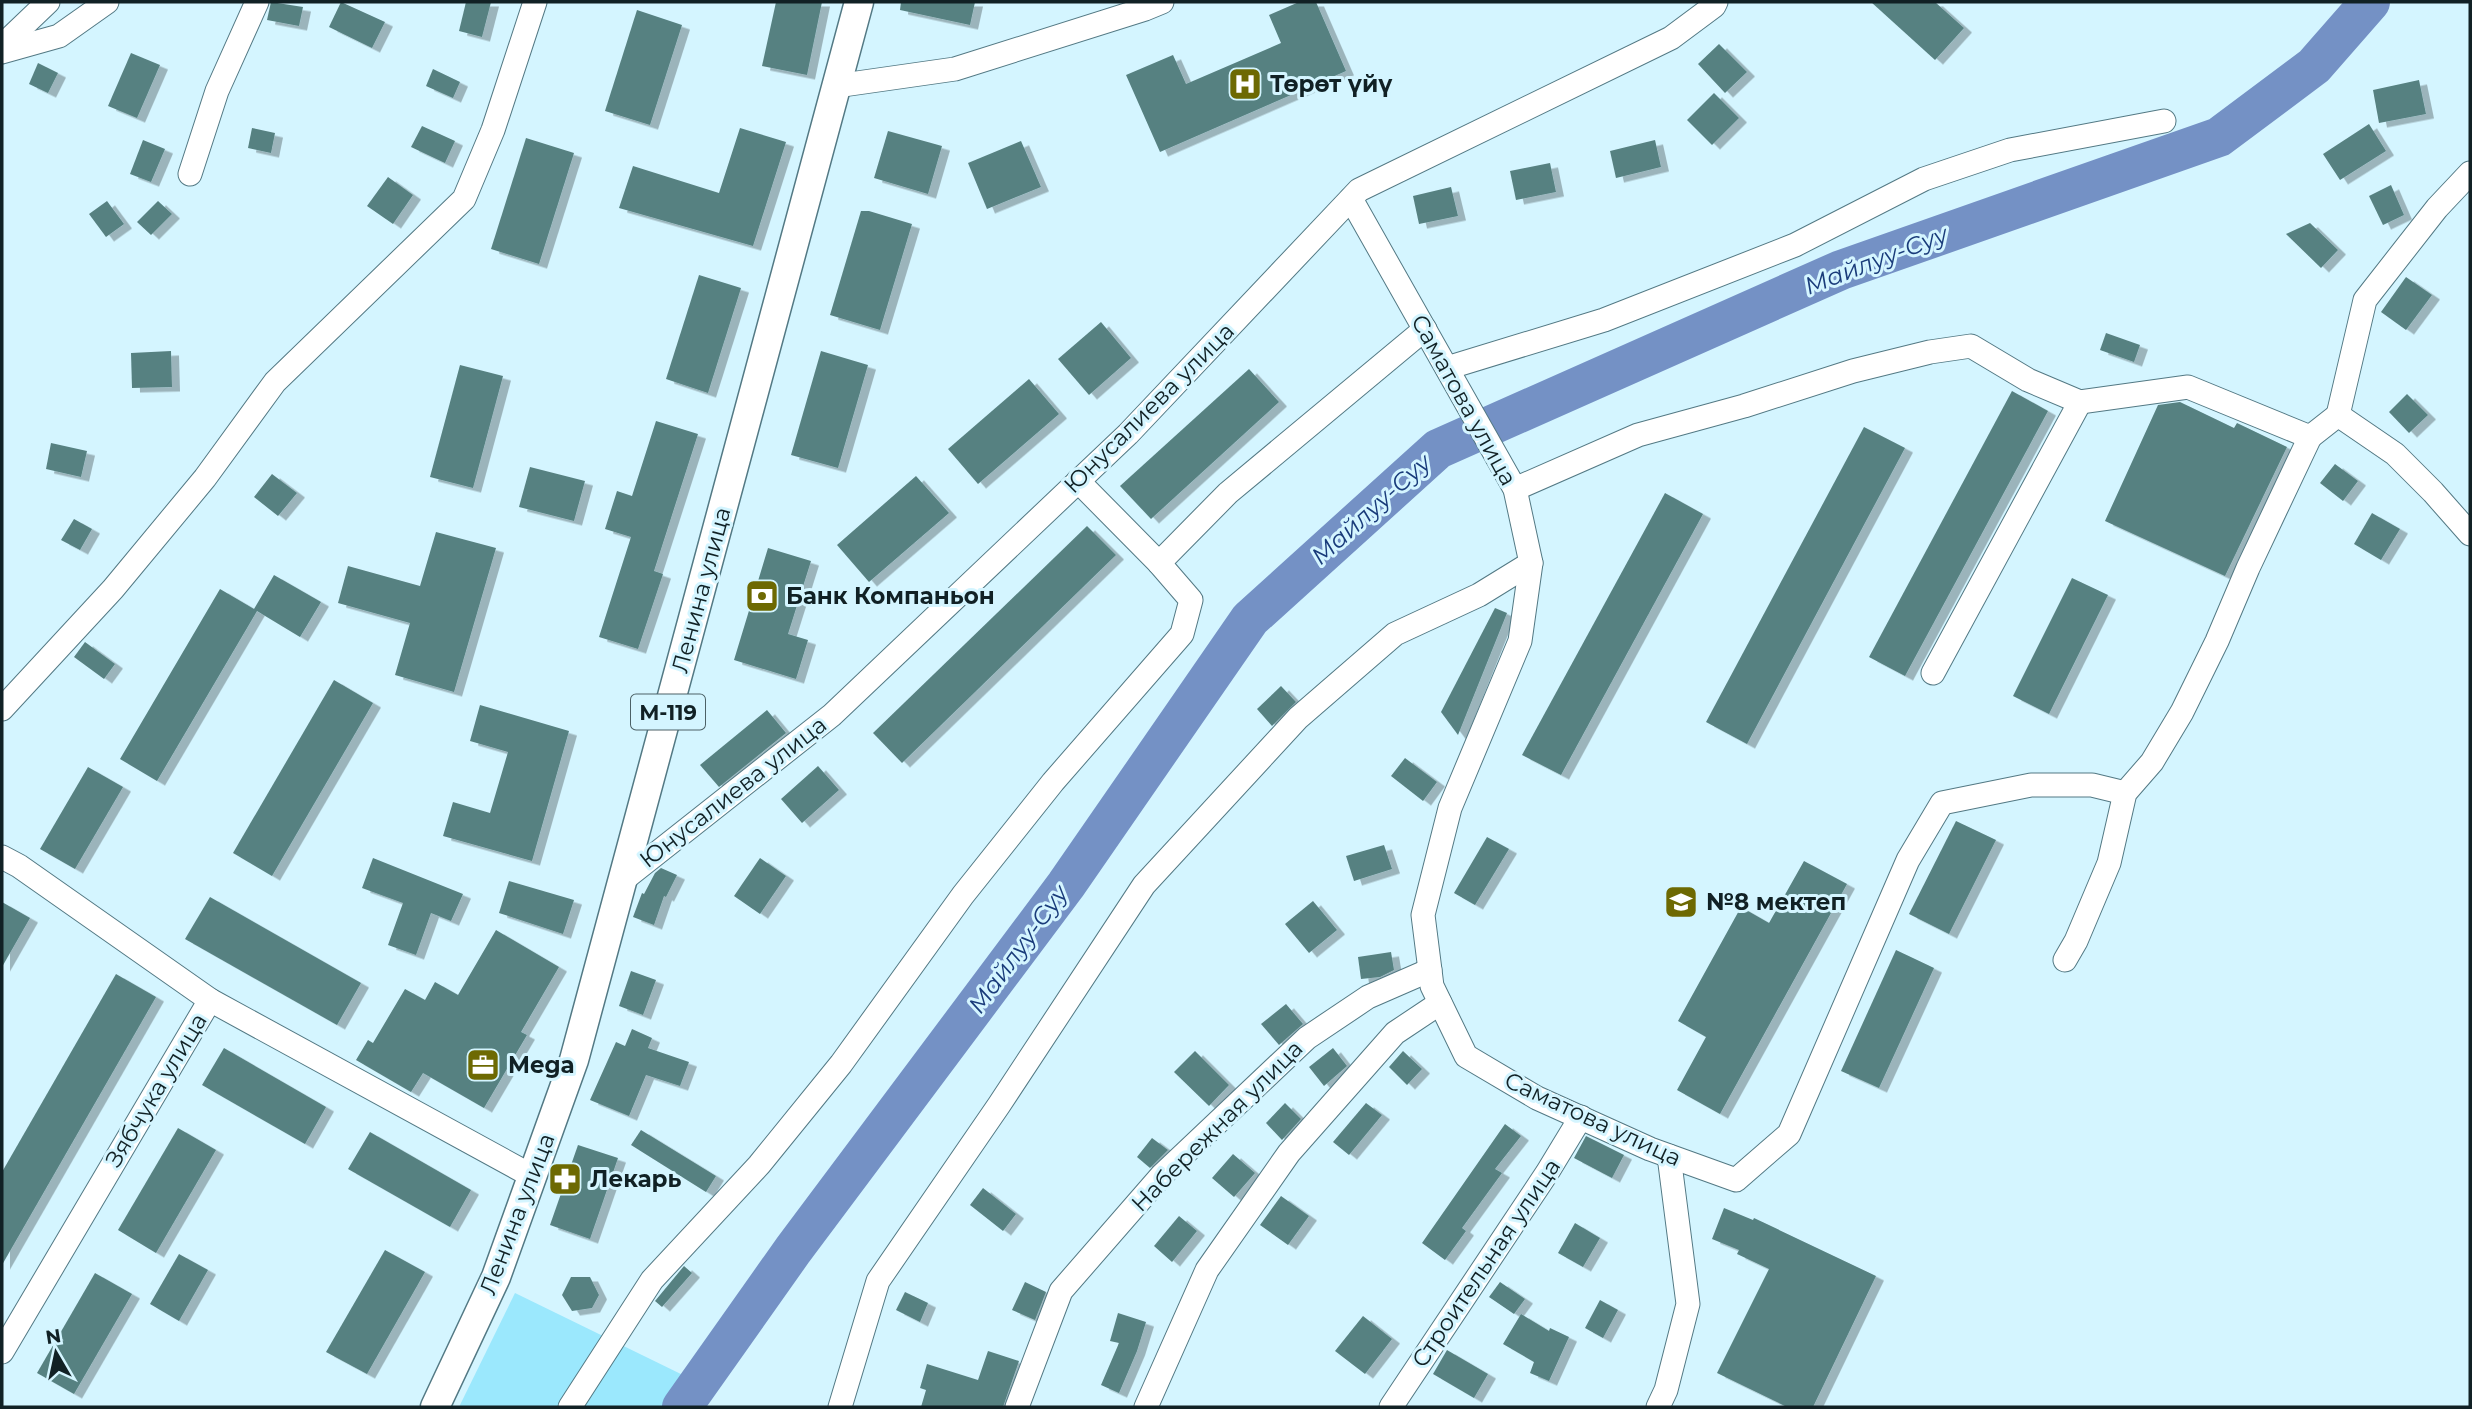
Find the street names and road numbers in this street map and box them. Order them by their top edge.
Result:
street label: Саматова улица [1405,309,1523,491]
street label: Юнусалиева улица [1058,317,1240,499]
street label: Ленина улица [665,504,737,676]
road number: М-119 [631,694,705,730]
street label: Юнусалиева улица [634,710,832,874]
street label: Зябчука улица [99,1008,213,1172]
street label: Набережная улица [1125,1034,1309,1218]
street label: Саматова улица [1500,1066,1686,1172]
street label: Ленина улица [473,1129,561,1299]
street label: Строительная улица [1406,1153,1566,1373]

